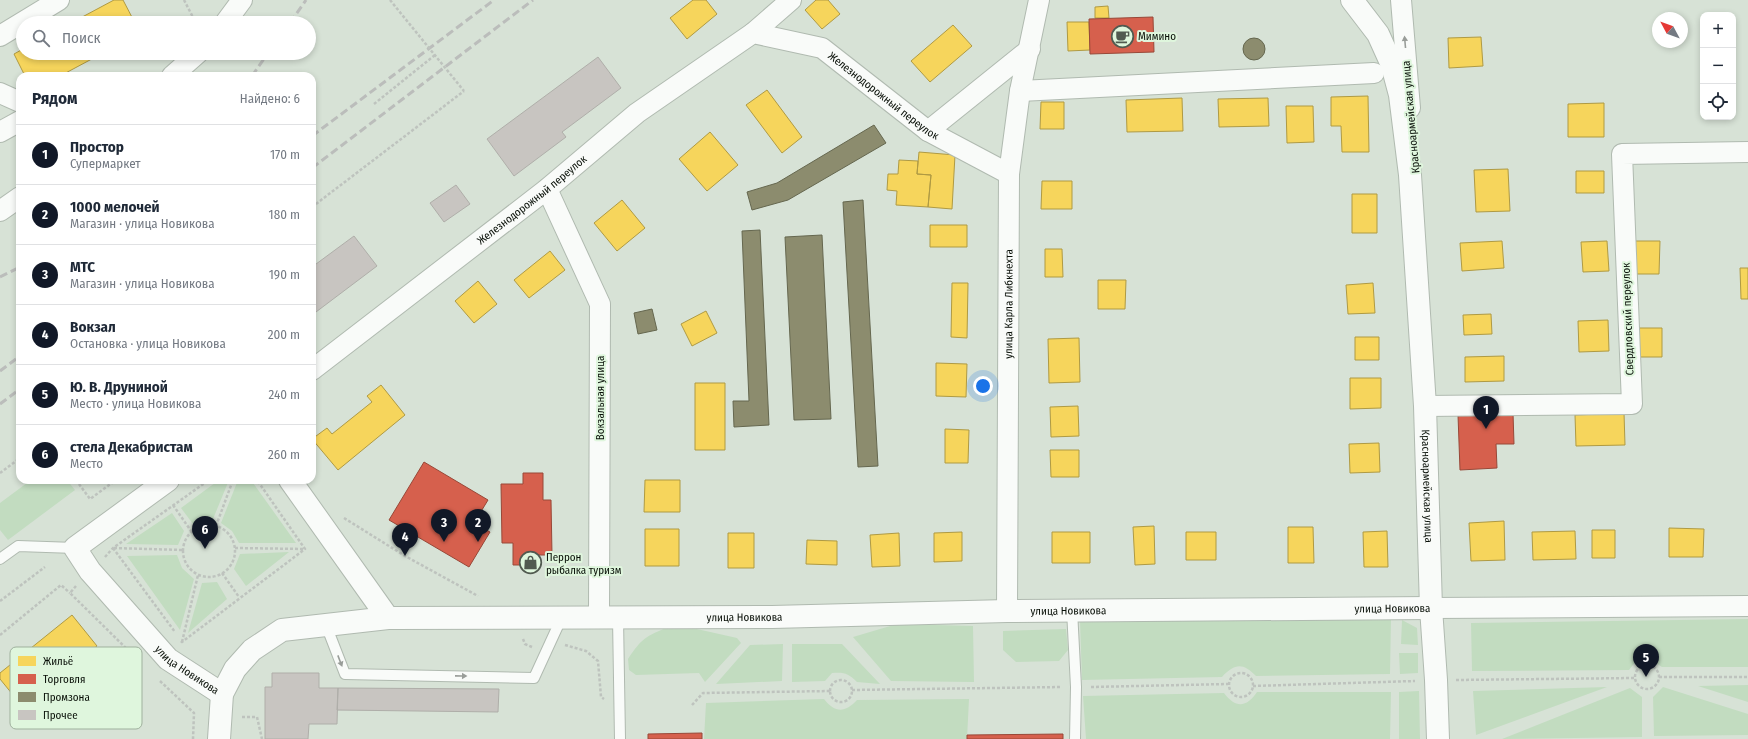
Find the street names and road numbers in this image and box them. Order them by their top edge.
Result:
street label: Железнодорожный переулок [826,49,942,143]
street label: Красноармейская улица [1400,60,1422,174]
street label: Железнодорожный переулок [474,152,590,247]
street label: улица Карла Либкнехта [1002,249,1015,359]
street label: Свердловский переулок [1620,262,1636,376]
street label: Вокзальная улица [594,356,607,440]
street label: Красноармейская улица [1419,429,1436,543]
street label: улица Новикова [1354,602,1430,615]
street label: улица Новикова [1030,604,1106,617]
street label: улица Новикова [707,610,783,624]
street label: улица Новикова [152,643,222,697]

